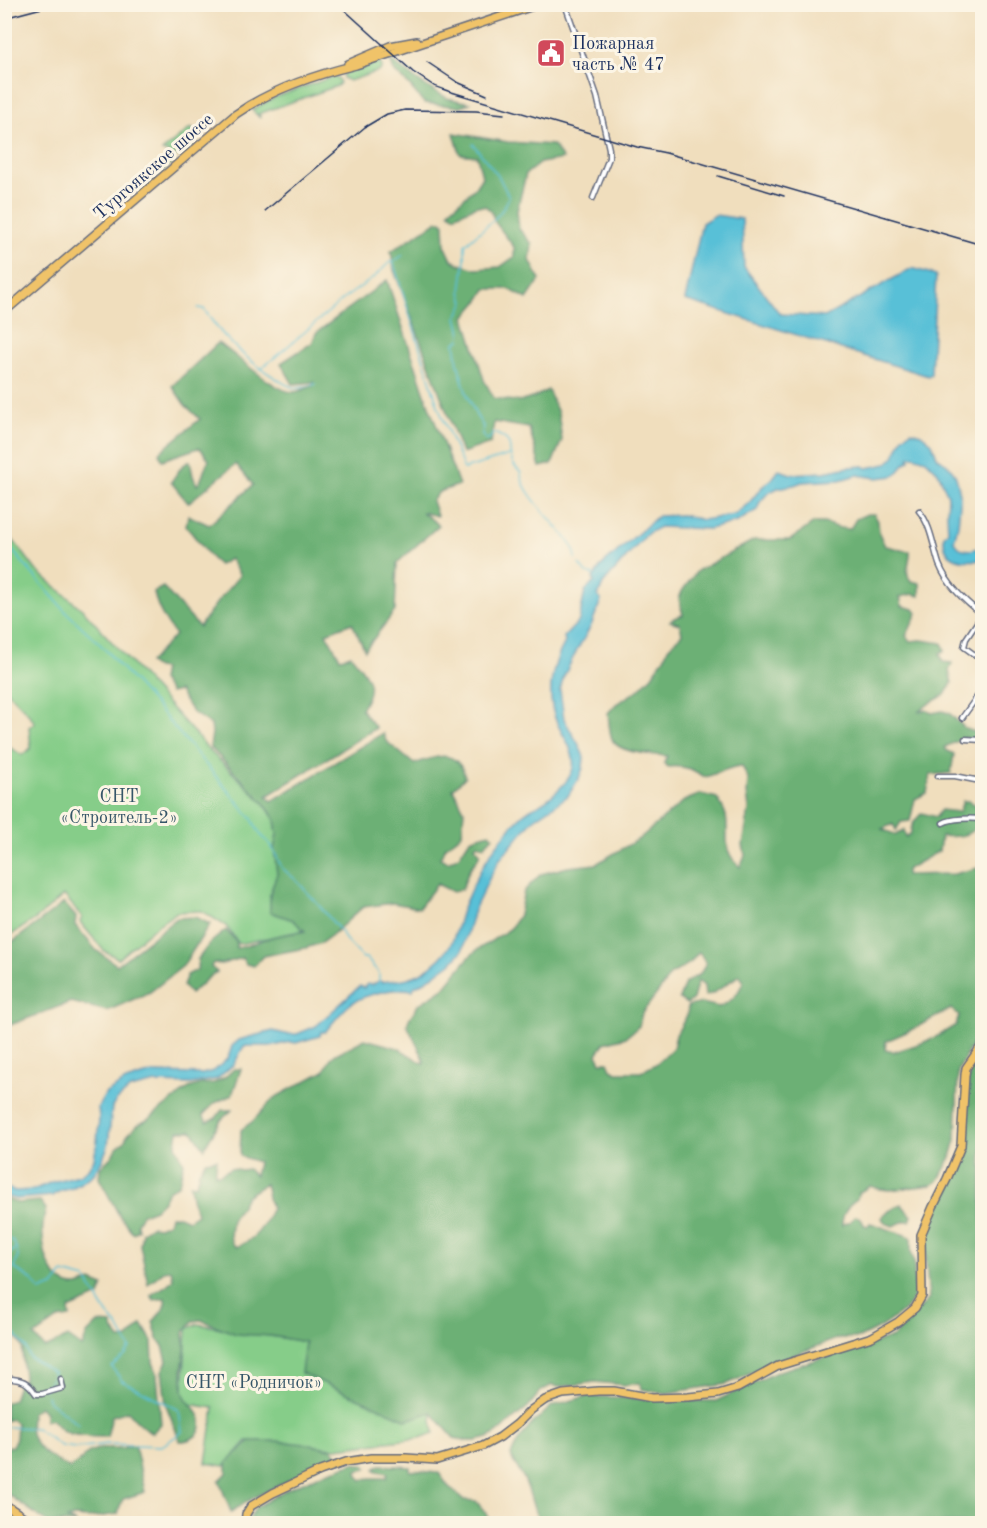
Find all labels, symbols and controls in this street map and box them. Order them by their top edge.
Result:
place label: Пожарная часть № 47 [572,35,665,74]
public building icon: Пожарная часть № 47 [535,37,567,69]
street label: Тургоякское шоссе [91,110,217,223]
park label: СНТ «Строитель-2» [60,788,178,827]
park label: СНТ «Родничок» [186,1374,322,1392]

